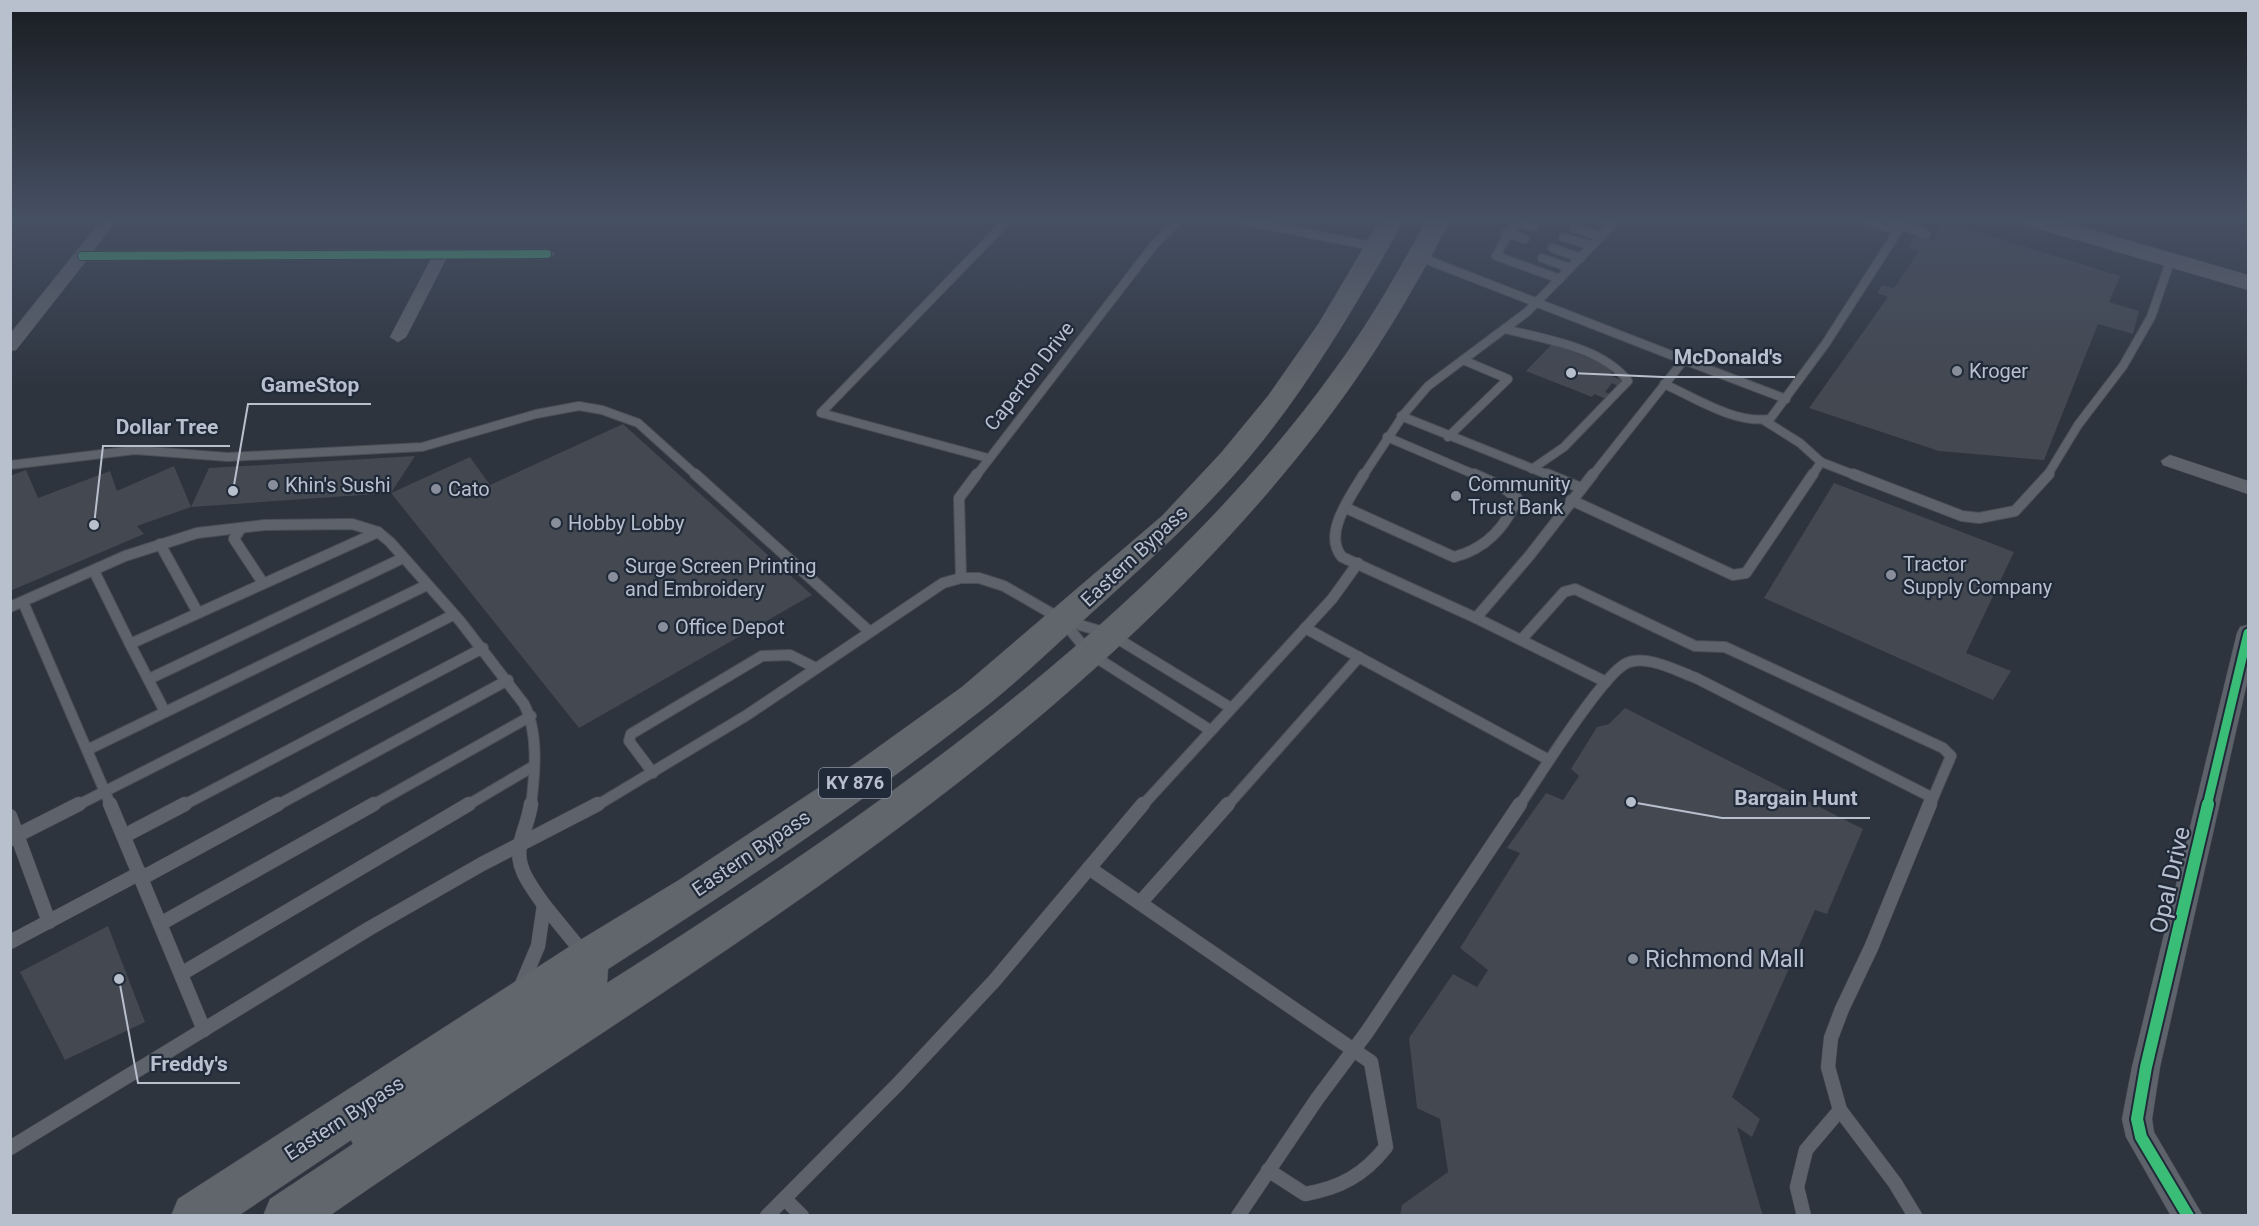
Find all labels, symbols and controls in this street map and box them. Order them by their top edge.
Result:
street label: Caperton Drive [979,317,1079,435]
callout: McDonald's [1662,338,1795,377]
text: McDonald's [1674,345,1782,369]
place label: Kroger [1969,359,2028,383]
marker: Kroger [1950,364,1964,378]
callout: GameStop [248,365,371,404]
text: GameStop [261,373,359,397]
callout: Dollar Tree [103,407,230,446]
text: Dollar Tree [116,415,218,439]
place label: Community Trust Bank [1468,472,1571,519]
place label: Khin's Sushi [285,473,391,497]
place label: Cato [448,477,490,501]
marker: Khin's Sushi [266,478,280,492]
marker: Cato [429,482,443,496]
marker: Community Trust Bank [1449,489,1463,503]
street label: Eastern Bypass [1076,500,1192,612]
place label: Hobby Lobby [568,511,685,535]
marker: Hobby Lobby [549,516,563,530]
place label: Tractor Supply Company [1903,552,2053,599]
place label: Surge Screen Printing and Embroidery [625,554,816,601]
marker: Tractor Supply Company [1884,568,1898,582]
marker: Surge Screen Printing and Embroidery [606,570,620,584]
place label: Office Depot [675,615,785,639]
marker: Office Depot [656,620,670,634]
road number: KY 876 [819,768,891,798]
callout: Bargain Hunt [1722,779,1870,818]
text: Bargain Hunt [1734,786,1858,810]
street label: Eastern Bypass [687,805,815,901]
street label: Opal Drive [2144,824,2196,936]
place label: Richmond Mall [1645,945,1805,973]
marker: Richmond Mall [1626,952,1640,966]
callout: Freddy's [138,1044,240,1083]
text: Freddy's [150,1052,228,1076]
street label: Eastern Bypass [280,1071,408,1165]

